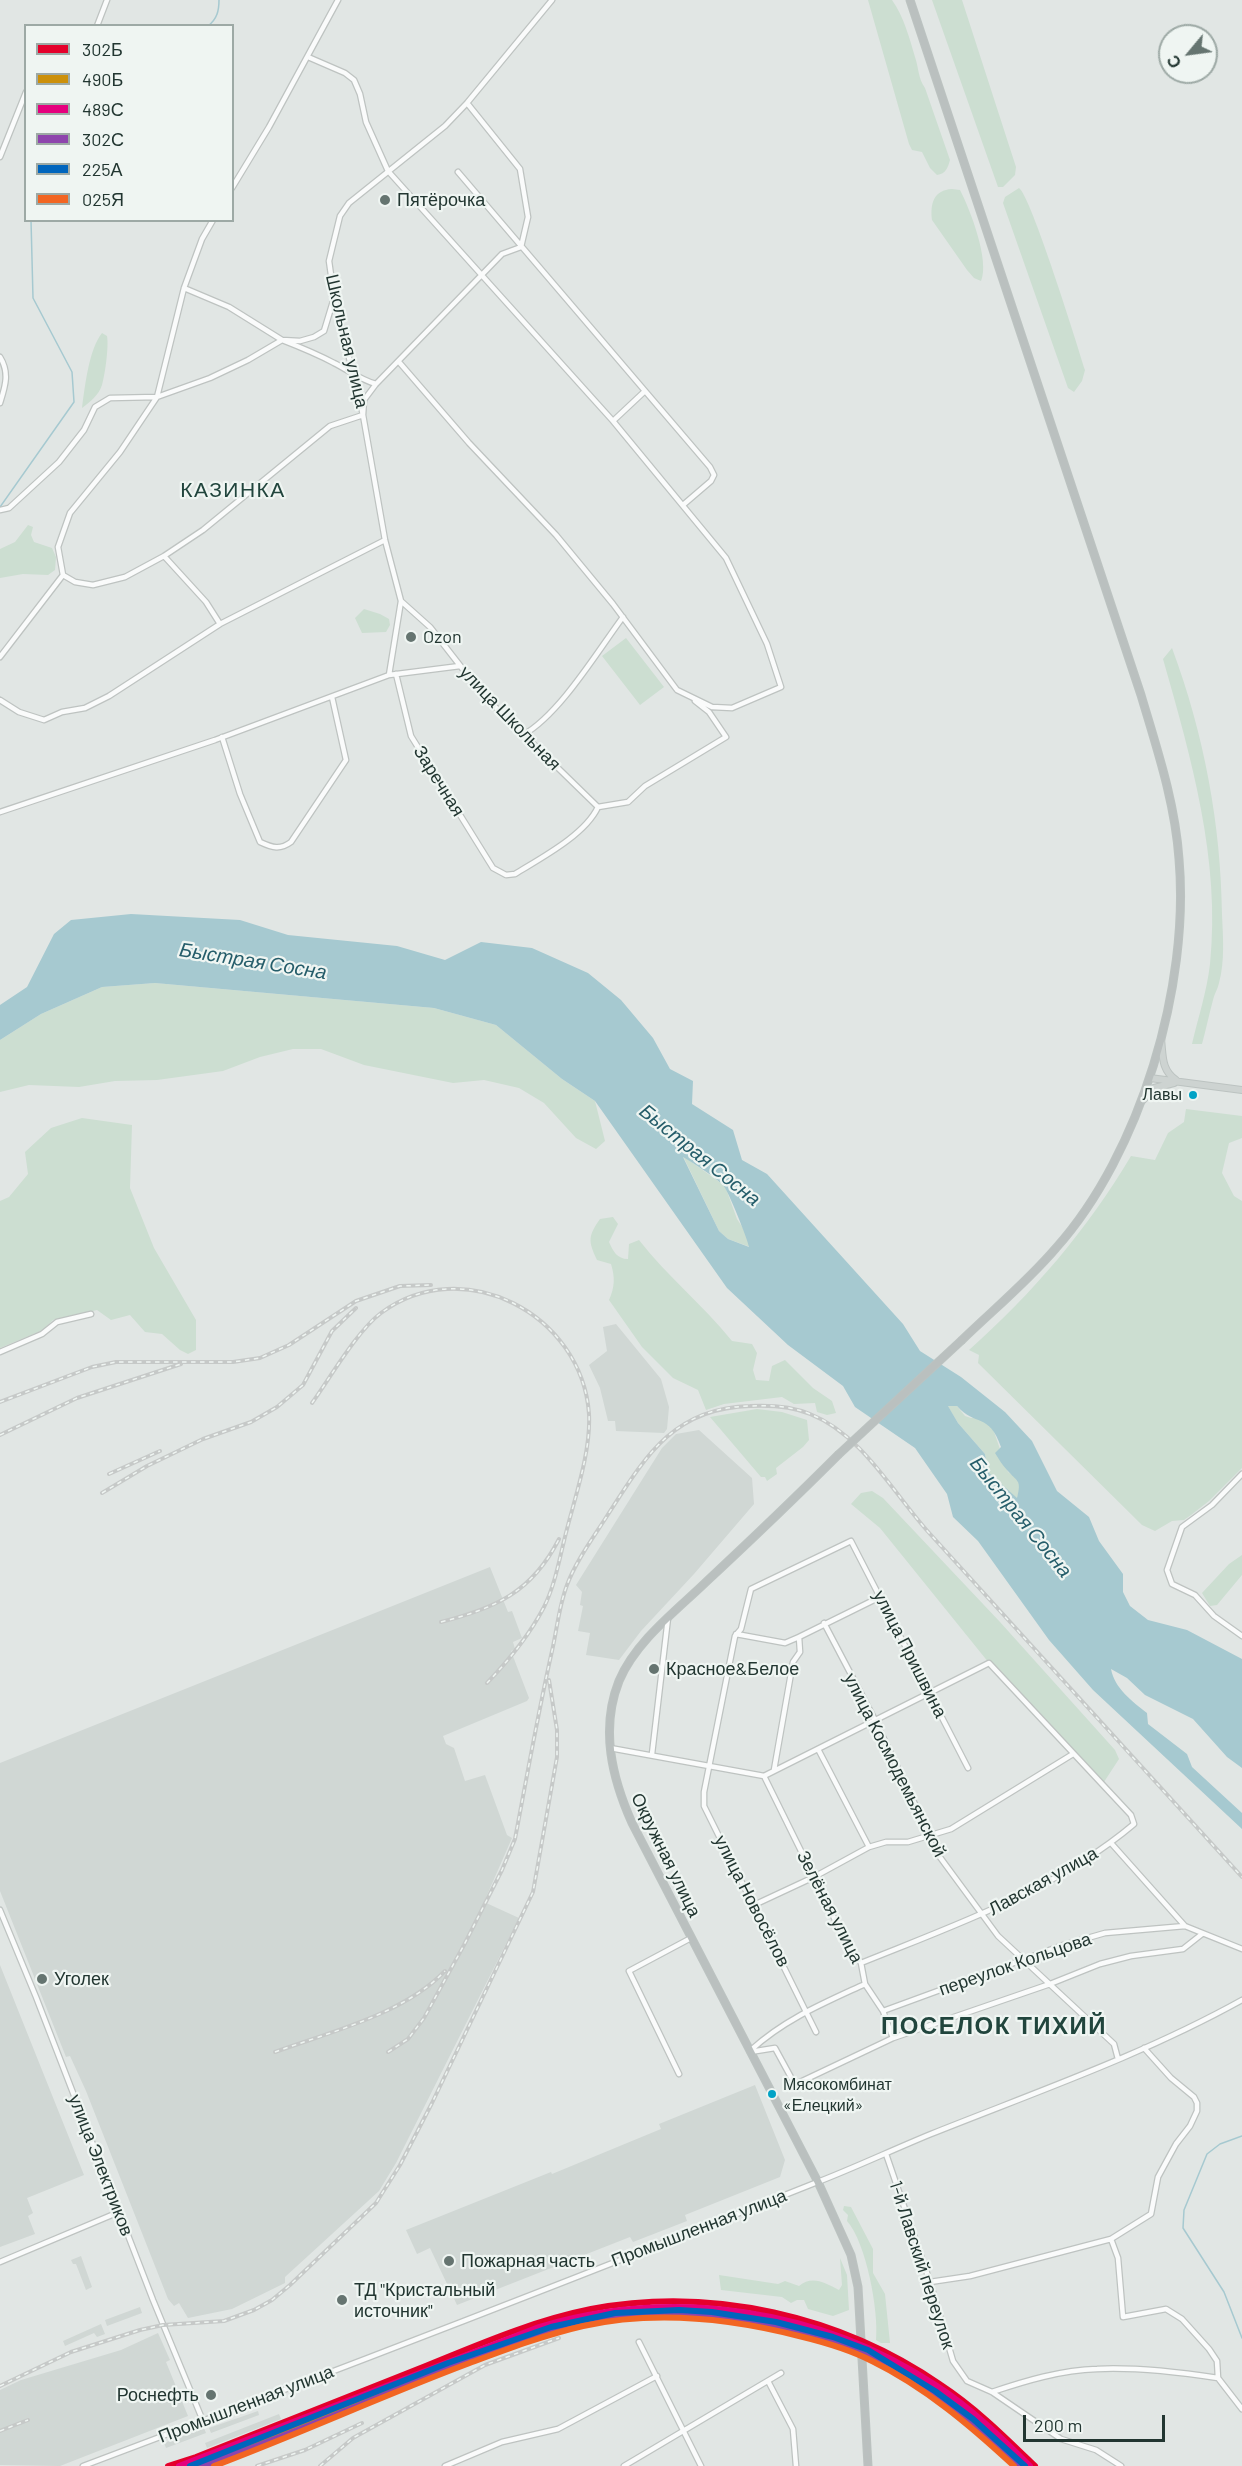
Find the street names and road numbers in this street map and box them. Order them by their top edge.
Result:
street label: Школьная улица [321,272,373,410]
street label: улица Школьная [455,661,565,775]
street label: Заречная [409,742,469,820]
street label: улица Пришвина [869,1587,951,1721]
street label: улица Космодемьянской [839,1669,951,1861]
street label: Окружная улица [627,1789,705,1921]
street label: улица Новосёлов [710,1832,794,1970]
street label: Лавская улица [985,1842,1101,1920]
street label: Зелёная улица [792,1847,868,1967]
street label: переулок Кольцова [936,1928,1094,2000]
street label: улица Электриков [64,2091,138,2239]
street label: 1-й Лавский переулок [885,2178,959,2352]
street label: Промышленная улица [608,2185,790,2271]
street label: Промышленная улица [155,2361,337,2447]

